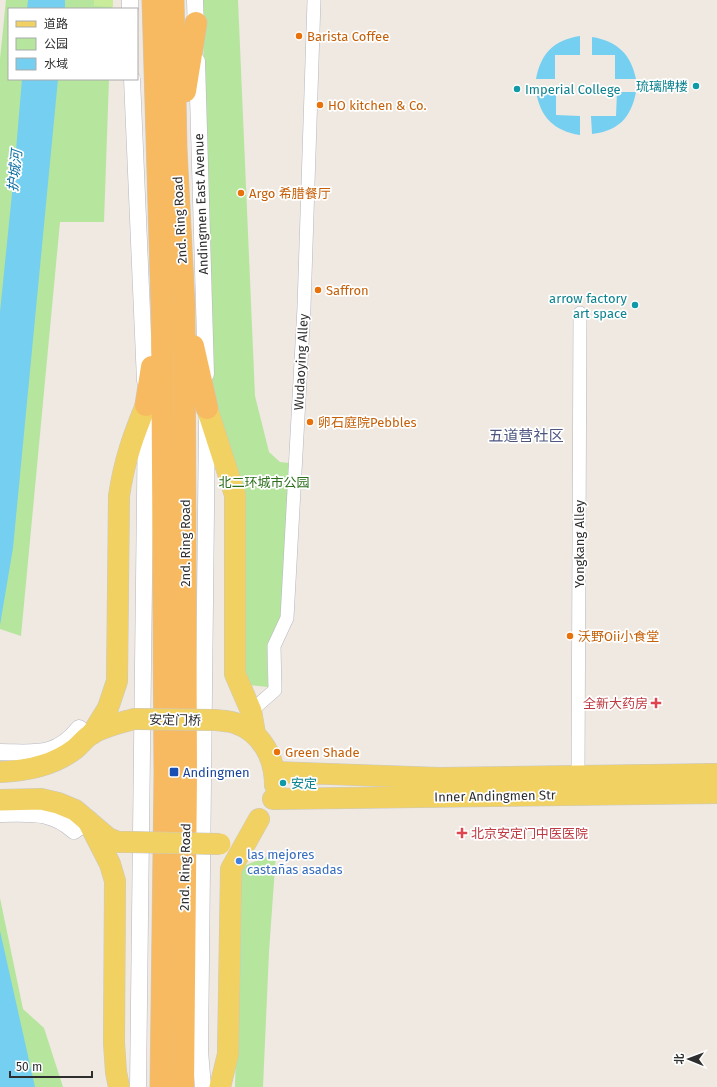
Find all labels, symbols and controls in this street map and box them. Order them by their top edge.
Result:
legend [8,8,138,80]
text: 道路 [44,17,68,31]
place label: Barista Coffee [307,29,389,44]
marker: Barista Coffee [294,31,304,41]
text: 公园 [44,37,68,51]
text: 水域 [44,57,68,71]
place label: 琉璃牌楼 [636,79,688,94]
marker: 琉璃牌楼 [691,81,701,91]
place label: Imperial College [525,82,621,97]
marker: Imperial College [512,84,522,94]
place label: HO kitchen & Co. [328,98,427,113]
marker: HO kitchen & Co. [315,100,325,110]
street label: Andingmen East Avenue [191,133,211,275]
water label: 护城河 [4,146,26,193]
street label: 2nd. Ring Road [170,176,190,264]
place label: Argo 希腊餐厅 [249,186,331,201]
marker: Argo 希腊餐厅 [236,188,246,198]
place label: Saffron [326,283,369,298]
marker: Saffron [313,285,323,295]
place label: arrow factory art space [549,291,628,321]
marker: arrow factory art space [630,300,640,310]
street label: Wudaoying Alley [291,313,311,411]
place label: 卵石庭院Pebbles [318,415,417,430]
marker: 卵石庭院Pebbles [305,417,315,427]
district label: 五道营社区 [488,427,564,445]
park label: 北二环城市公园 [218,475,310,490]
street label: 2nd. Ring Road [178,499,193,587]
street label: Yongkang Alley [572,499,587,588]
place label: 沃野Oii小食堂 [578,629,659,644]
marker: 沃野Oii小食堂 [565,631,575,641]
place label: 全新大药房 [583,696,648,711]
marker: 全新大药房 [651,698,661,708]
street label: 安定门桥 [149,712,201,728]
place label: Green Shade [285,745,360,760]
marker: Green Shade [272,747,282,757]
place label: Andingmen [183,765,250,780]
marker: Andingmen [168,766,180,778]
place label: 安定 [291,776,317,791]
marker: 安定 [278,778,288,788]
street label: Inner Andingmen Str [434,787,556,805]
street label: 2nd. Ring Road [177,823,193,911]
place label: 北京安定门中医医院 [471,826,588,841]
marker: 北京安定门中医医院 [456,827,468,839]
place label: las mejores castañas asadas [247,847,343,877]
marker: las mejores castañas asadas [234,856,244,866]
north arrow [669,1039,709,1079]
scale bar [10,1053,92,1079]
text: 北 [673,1053,686,1064]
text: 50 m [16,1060,42,1074]

